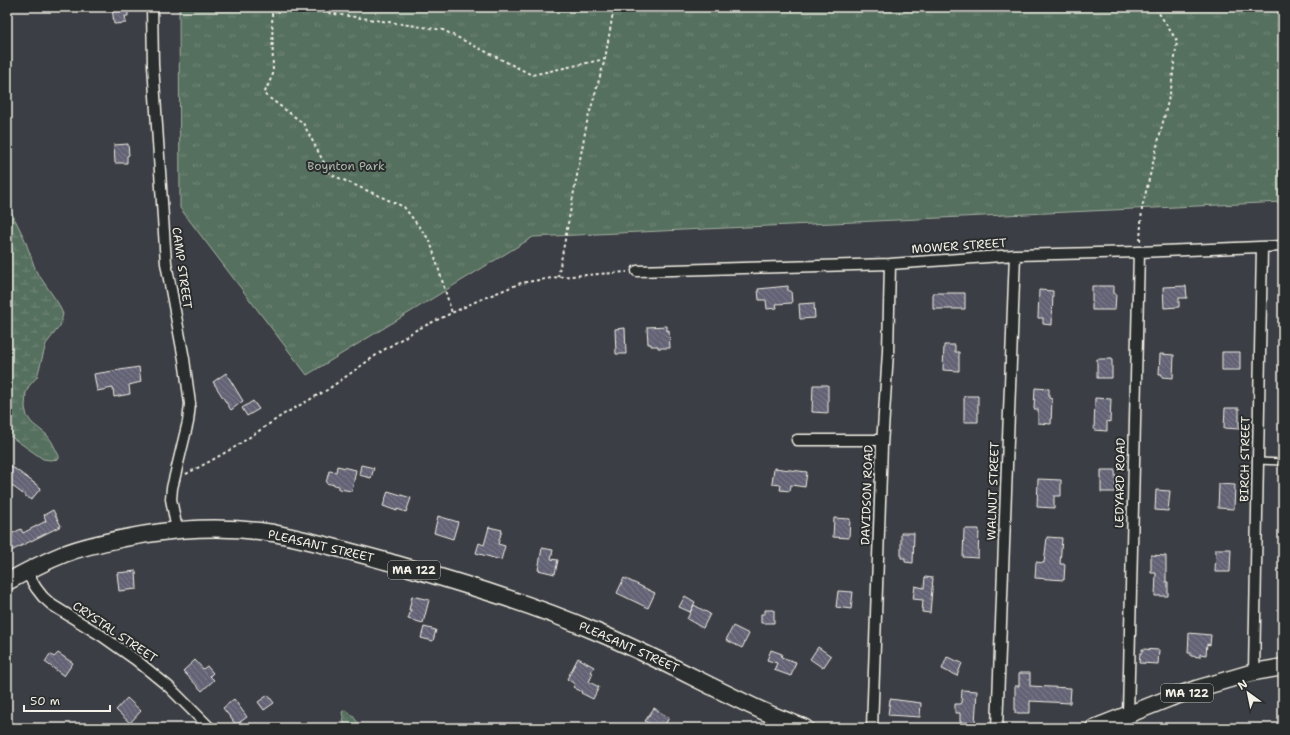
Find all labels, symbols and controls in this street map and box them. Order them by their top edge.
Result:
park label: Boynton Park [307,158,385,174]
street label: CAMP STREET [168,226,196,310]
street label: MOWER STREET [911,235,1008,257]
street label: BIRCH STREET [1236,415,1254,502]
street label: LEDYARD ROAD [1111,438,1129,528]
street label: WALNUT STREET [983,441,1003,541]
street label: DAVIDSON ROAD [857,445,877,545]
street label: PLEASANT STREET [266,526,376,566]
road number: MA 122 [388,561,440,579]
street label: CRYSTAL STREET [70,598,161,667]
street label: PLEASANT STREET [576,618,682,677]
north arrow [1228,673,1268,713]
text: N [1235,676,1251,694]
road number: MA 122 [1161,684,1213,702]
scale bar [24,687,110,713]
text: 50 m [30,693,60,709]

